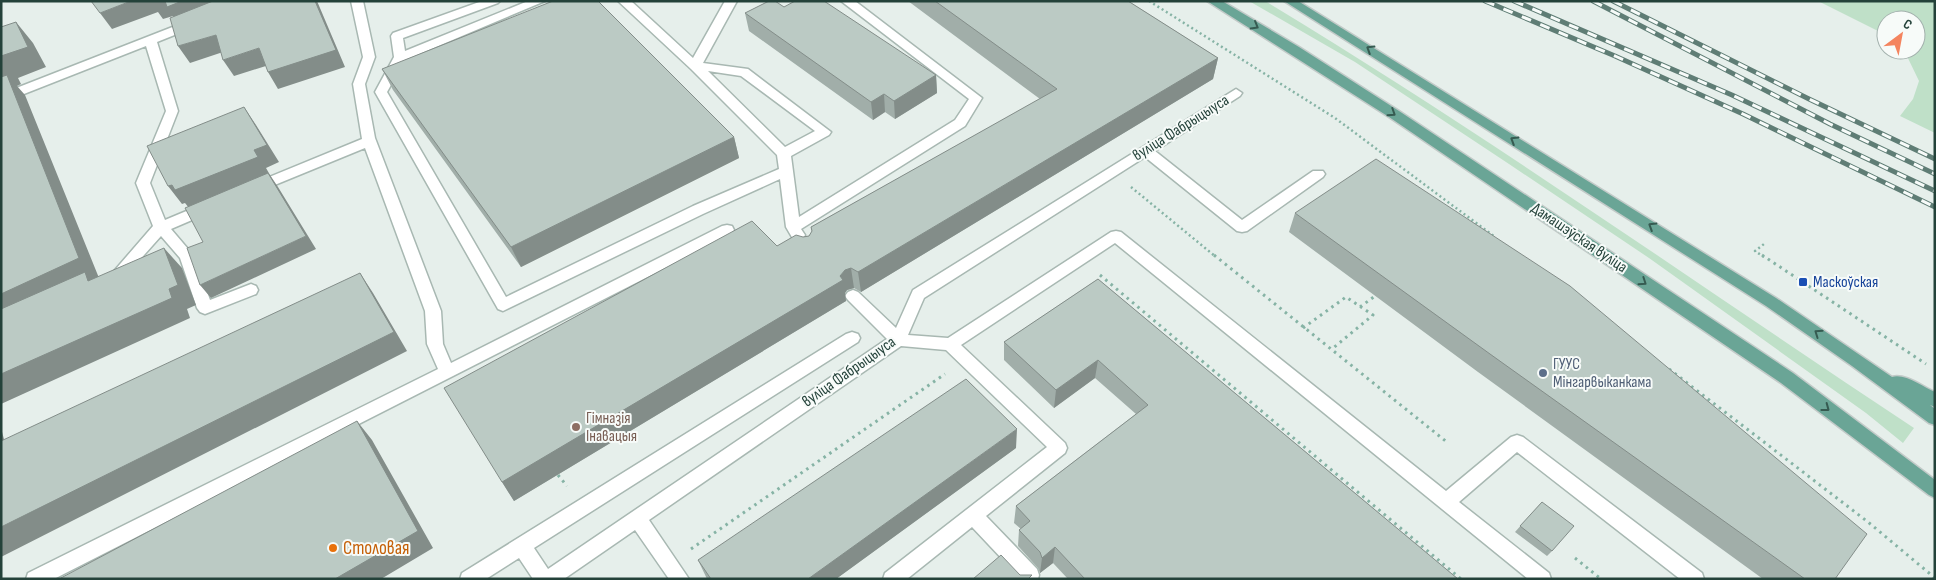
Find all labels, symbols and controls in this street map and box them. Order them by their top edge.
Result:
north arrow [1876,10,1926,60]
text: С [1900,15,1915,34]
one-way arrow [1249,20,1258,30]
one-way arrow [1366,46,1375,56]
street label: вуліца Фабрыцыуса [1129,91,1233,165]
one-way arrow [1387,106,1396,116]
one-way arrow [1510,137,1519,146]
street label: Дамашэўская вуліца [1527,199,1631,277]
one-way arrow [1648,223,1657,233]
place label: Маскоўская [1813,273,1878,292]
one-way arrow [1637,276,1647,285]
marker: Маскоўская [1797,276,1809,288]
one-way arrow [1814,330,1823,339]
street label: вуліца Фабрыцыуса [799,333,899,411]
place label: ГУУС Мінгарвыканкама [1553,355,1651,392]
marker: ГУУС Мінгарвыканкама [1537,367,1549,379]
one-way arrow [1820,402,1829,410]
place label: Гімназія Інавацыя [586,409,637,446]
marker: Гімназія Інавацыя [570,421,582,433]
place label: Столовая [343,537,409,560]
marker: Столовая [327,542,339,554]

